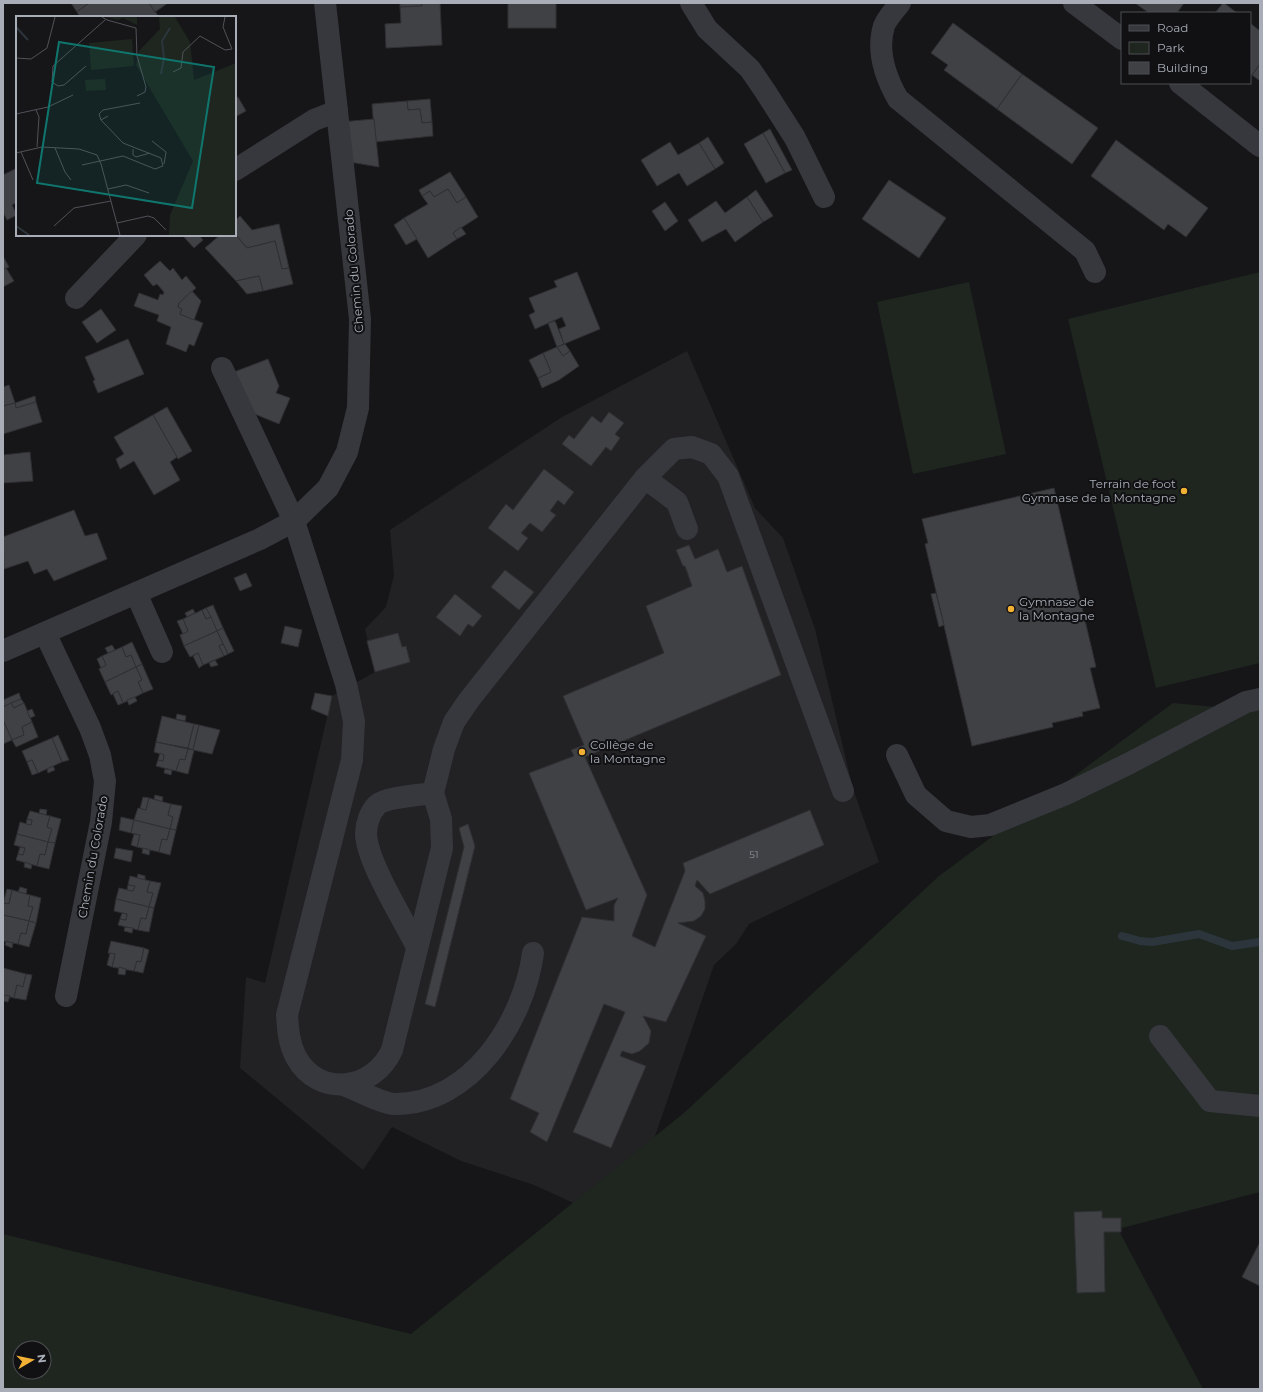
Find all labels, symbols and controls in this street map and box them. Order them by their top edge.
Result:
legend [1121,12,1251,84]
inset map [16,16,236,236]
text: Road [1157,20,1188,35]
text: Park [1157,40,1185,55]
text: Building [1157,60,1208,75]
street label: Chemin du Colorado [341,209,366,333]
place label: Terrain de foot Gymnase de la Montagne [1022,476,1176,505]
marker: Terrain de foot Gymnase de la Montagne [1179,486,1189,496]
place label: Gymnase de la Montagne [1019,594,1095,623]
marker: Gymnase de la Montagne [1006,604,1016,614]
place label: Collège de la Montagne [590,737,666,766]
marker: Collège de la Montagne [577,747,587,757]
street label: Chemin du Colorado [74,795,111,919]
house number: 51 [749,848,759,861]
north arrow [12,1340,52,1380]
text: N [34,1353,49,1364]

